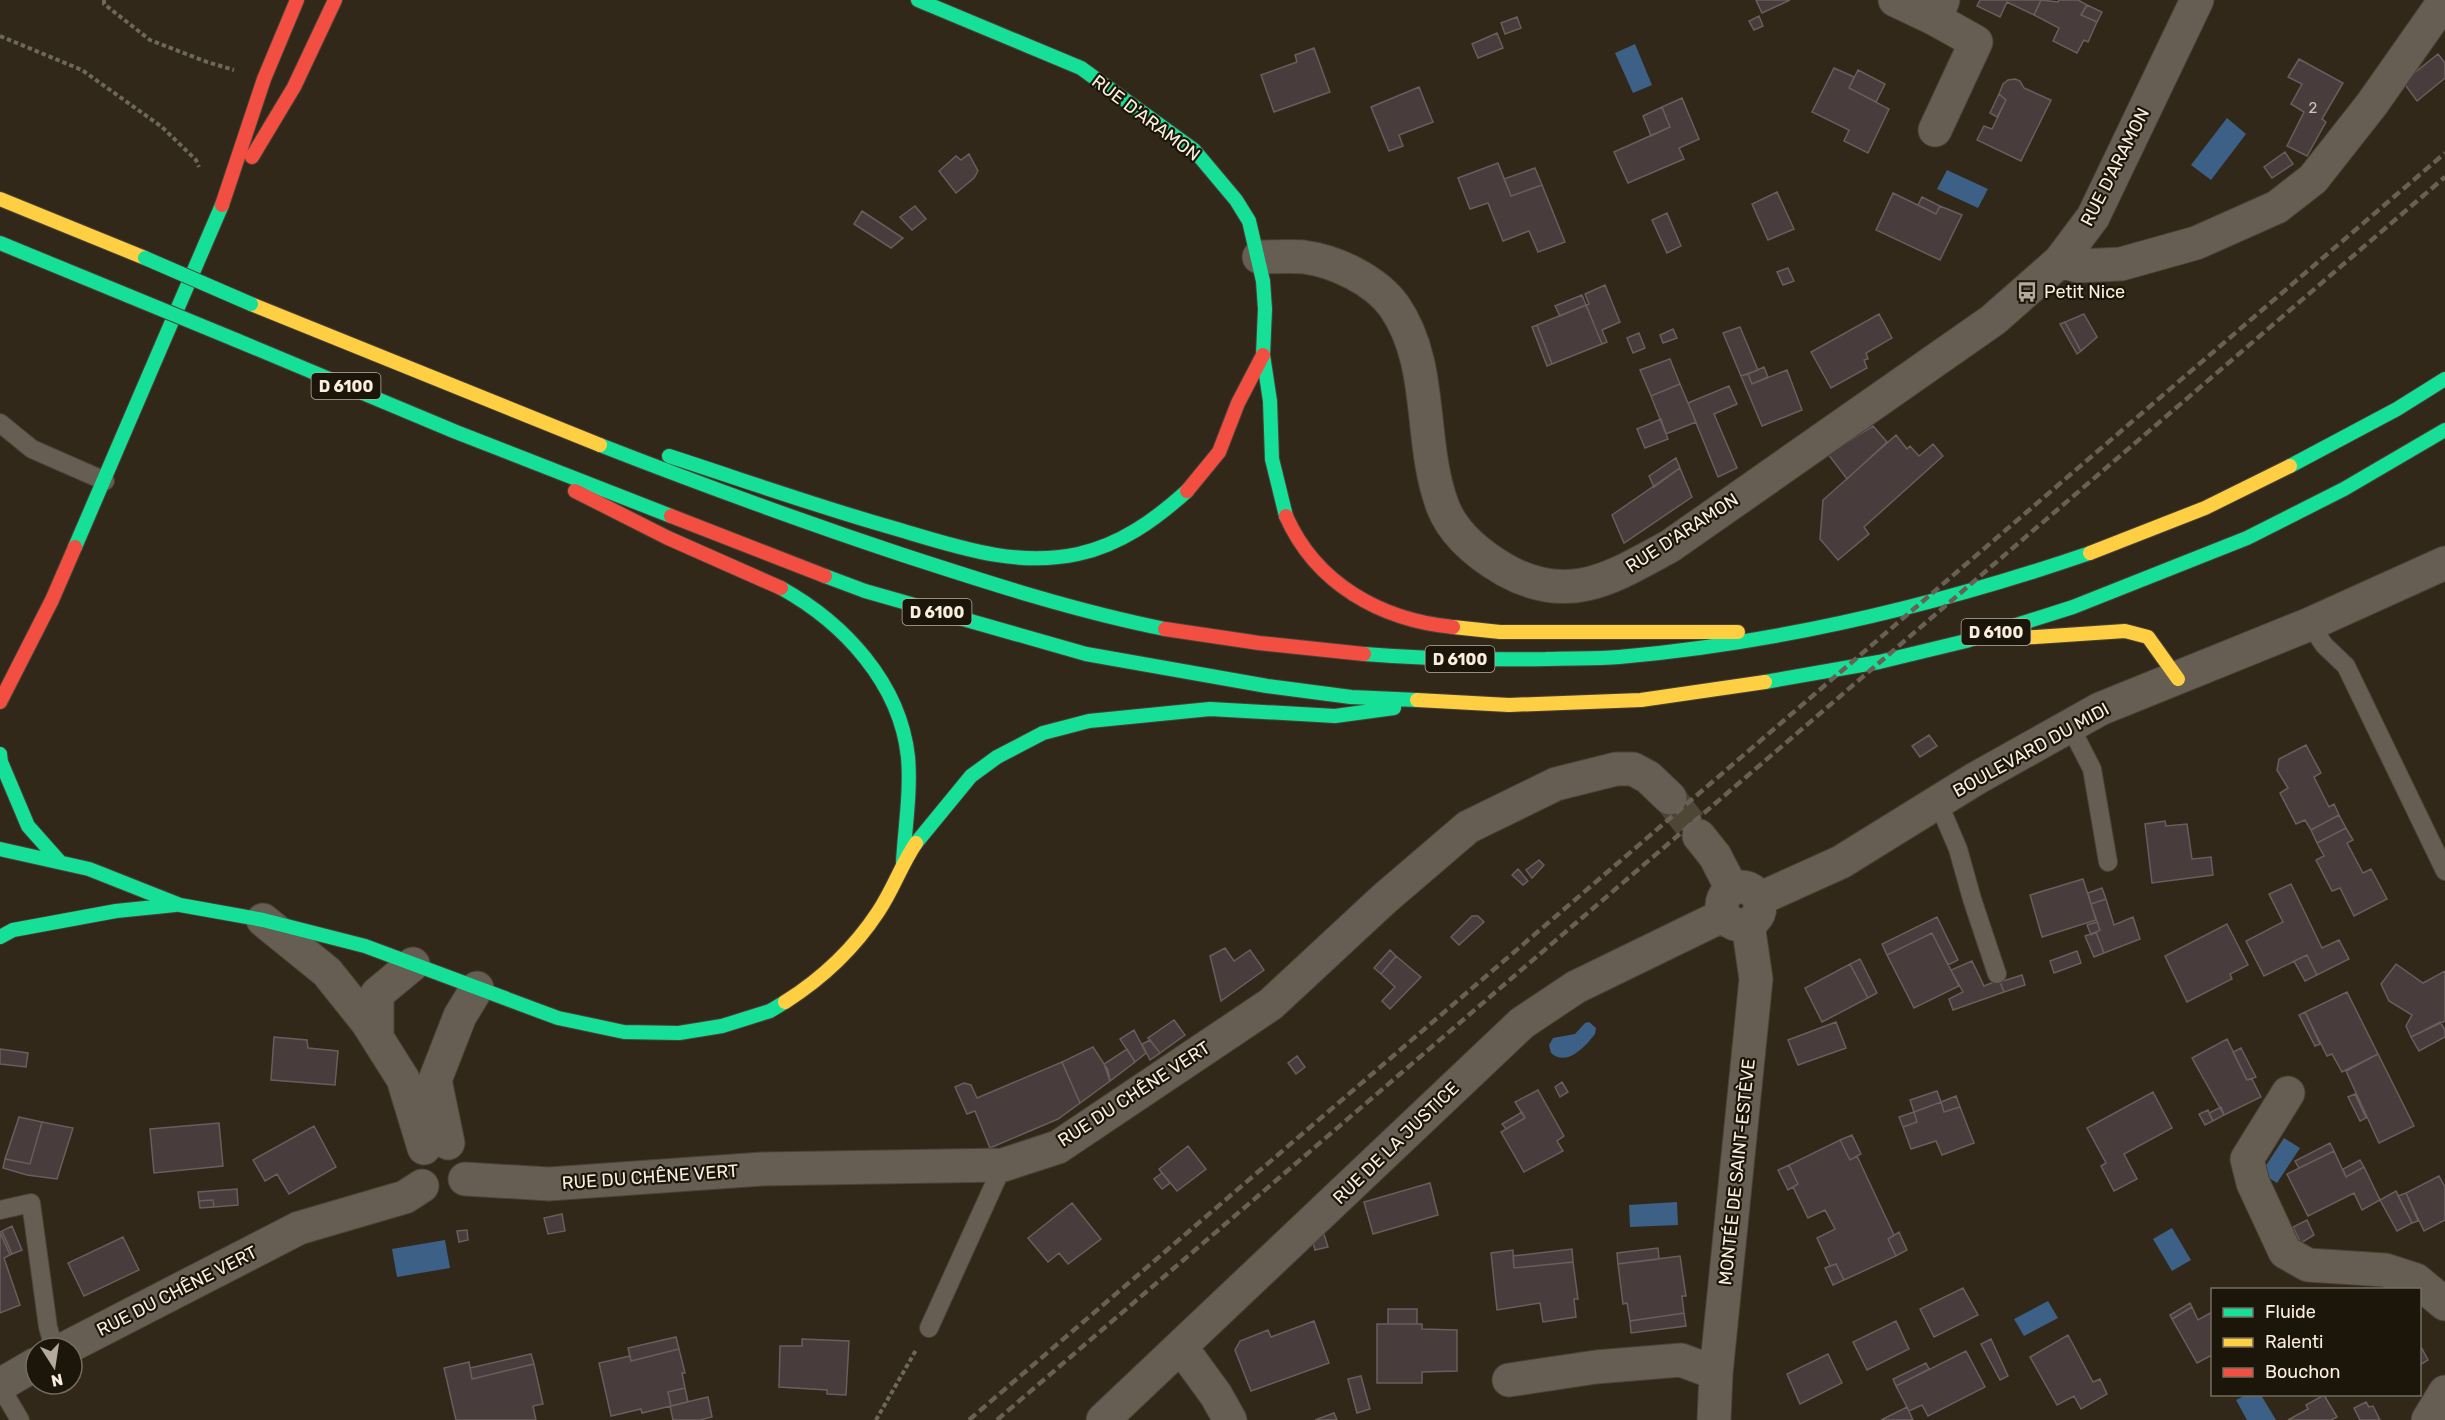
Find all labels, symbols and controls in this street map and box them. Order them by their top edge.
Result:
street label: RUE D'ARAMON [1088,70,1204,166]
house number: 2 [2309,99,2318,117]
street label: RUE D'ARAMON [2076,104,2154,230]
bus stop icon: Petit Nice [2015,280,2039,304]
place label: Petit Nice [2044,281,2125,303]
road number: D 6100 [312,373,380,399]
street label: RUE D'ARAMON [1622,488,1742,578]
road number: D 6100 [902,599,972,625]
road number: D 6100 [1962,619,2030,645]
road number: D 6100 [1426,646,1494,672]
street label: BOULEVARD DU MIDI [1949,698,2113,802]
street label: RUE DU CHÊNE VERT [1054,1037,1214,1151]
street label: MONTÉE DE SAINT-ESTÈVE [1714,1058,1760,1286]
street label: RUE DE LA JUSTICE [1328,1077,1464,1209]
street label: RUE DU CHÊNE VERT [561,1160,739,1194]
street label: RUE DU CHÊNE VERT [93,1241,261,1341]
legend [2211,1288,2421,1396]
text: Fluide [2265,1301,2316,1323]
text: Ralenti [2265,1331,2323,1353]
north arrow [24,1336,84,1396]
text: Bouchon [2265,1361,2340,1383]
text: N [49,1370,65,1391]

